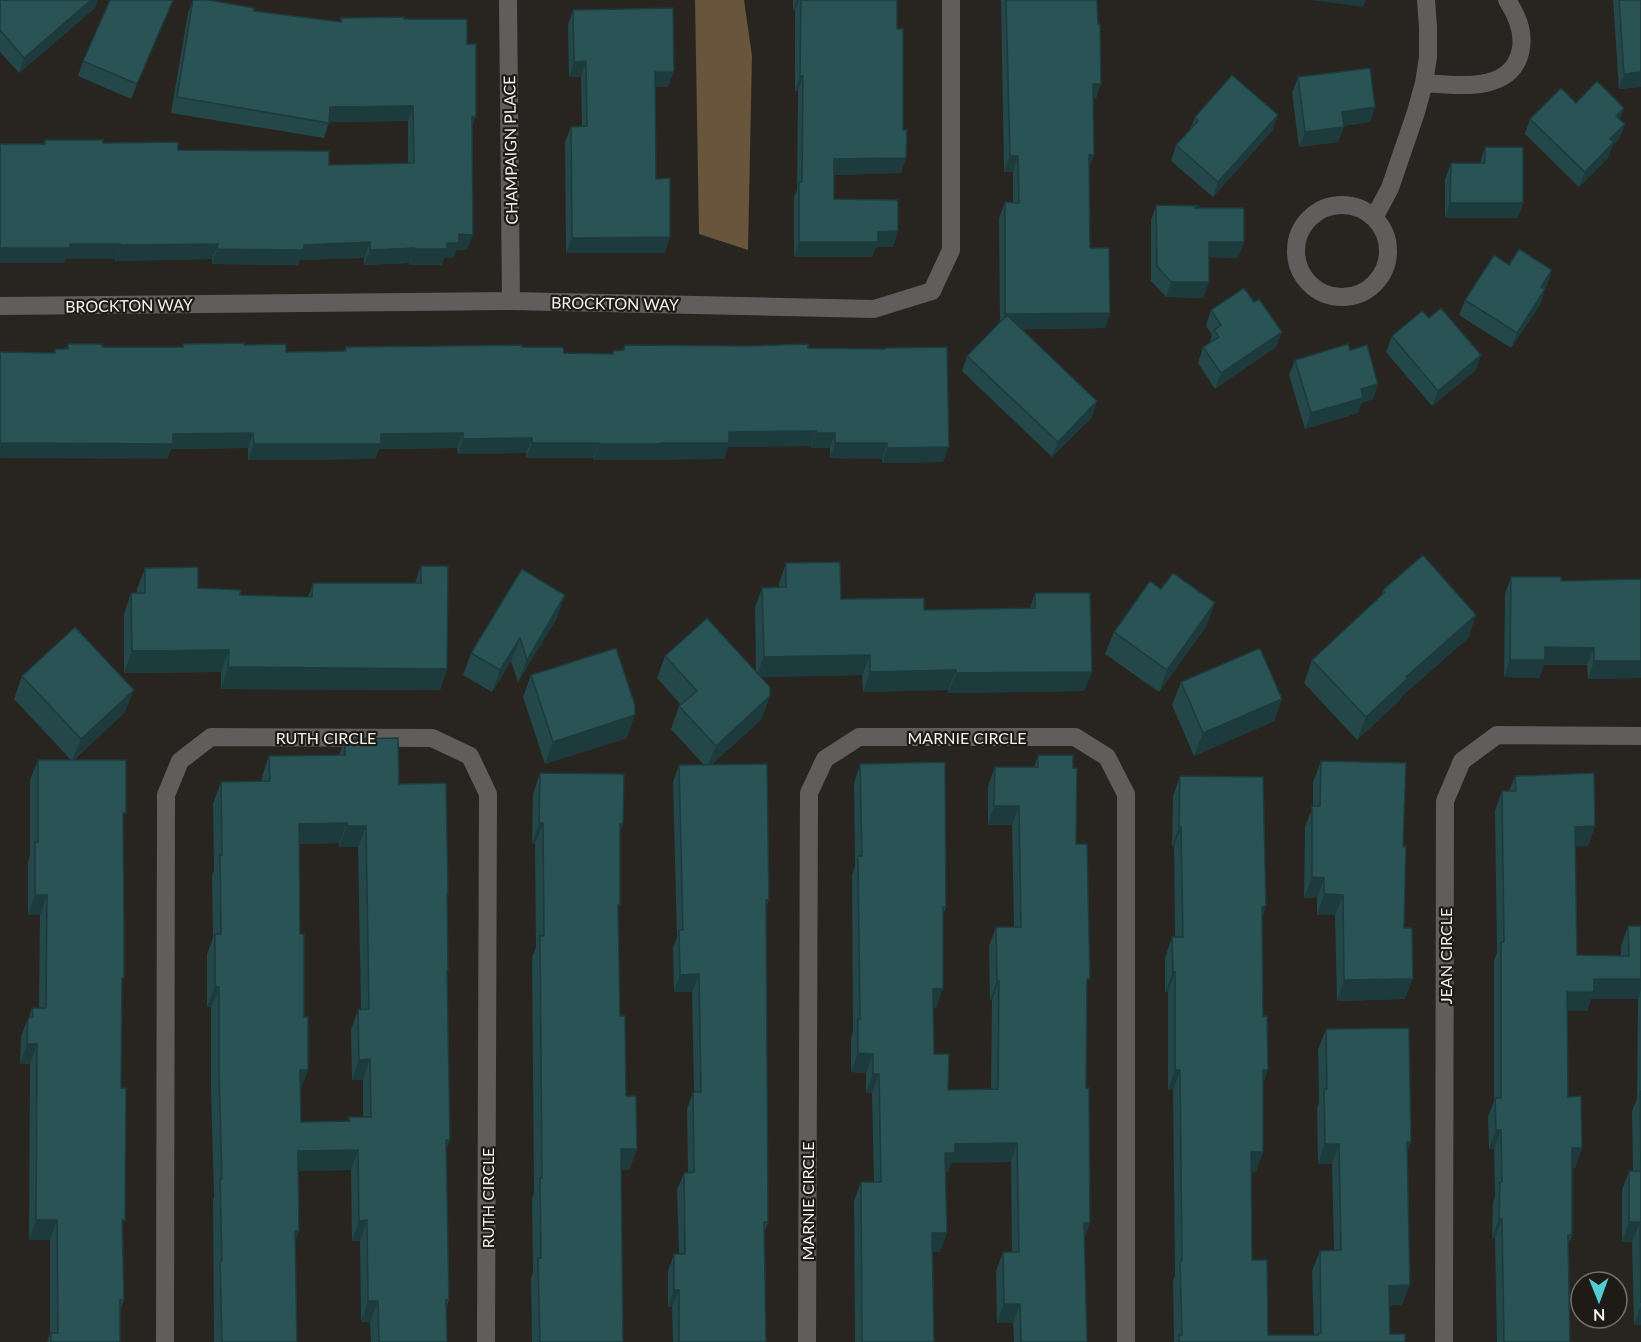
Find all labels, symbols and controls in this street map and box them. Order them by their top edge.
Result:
street label: CHAMPAIGN PLACE [499,75,521,225]
street label: BROCKTON WAY [551,292,679,314]
street label: BROCKTON WAY [65,294,193,316]
street label: RUTH CIRCLE [276,728,376,747]
street label: MARNIE CIRCLE [908,728,1026,747]
street label: JEAN CIRCLE [1436,908,1455,1004]
street label: MARNIE CIRCLE [798,1142,817,1260]
street label: RUTH CIRCLE [478,1148,497,1248]
north arrow [1569,1270,1629,1330]
text: N [1593,1306,1606,1325]

